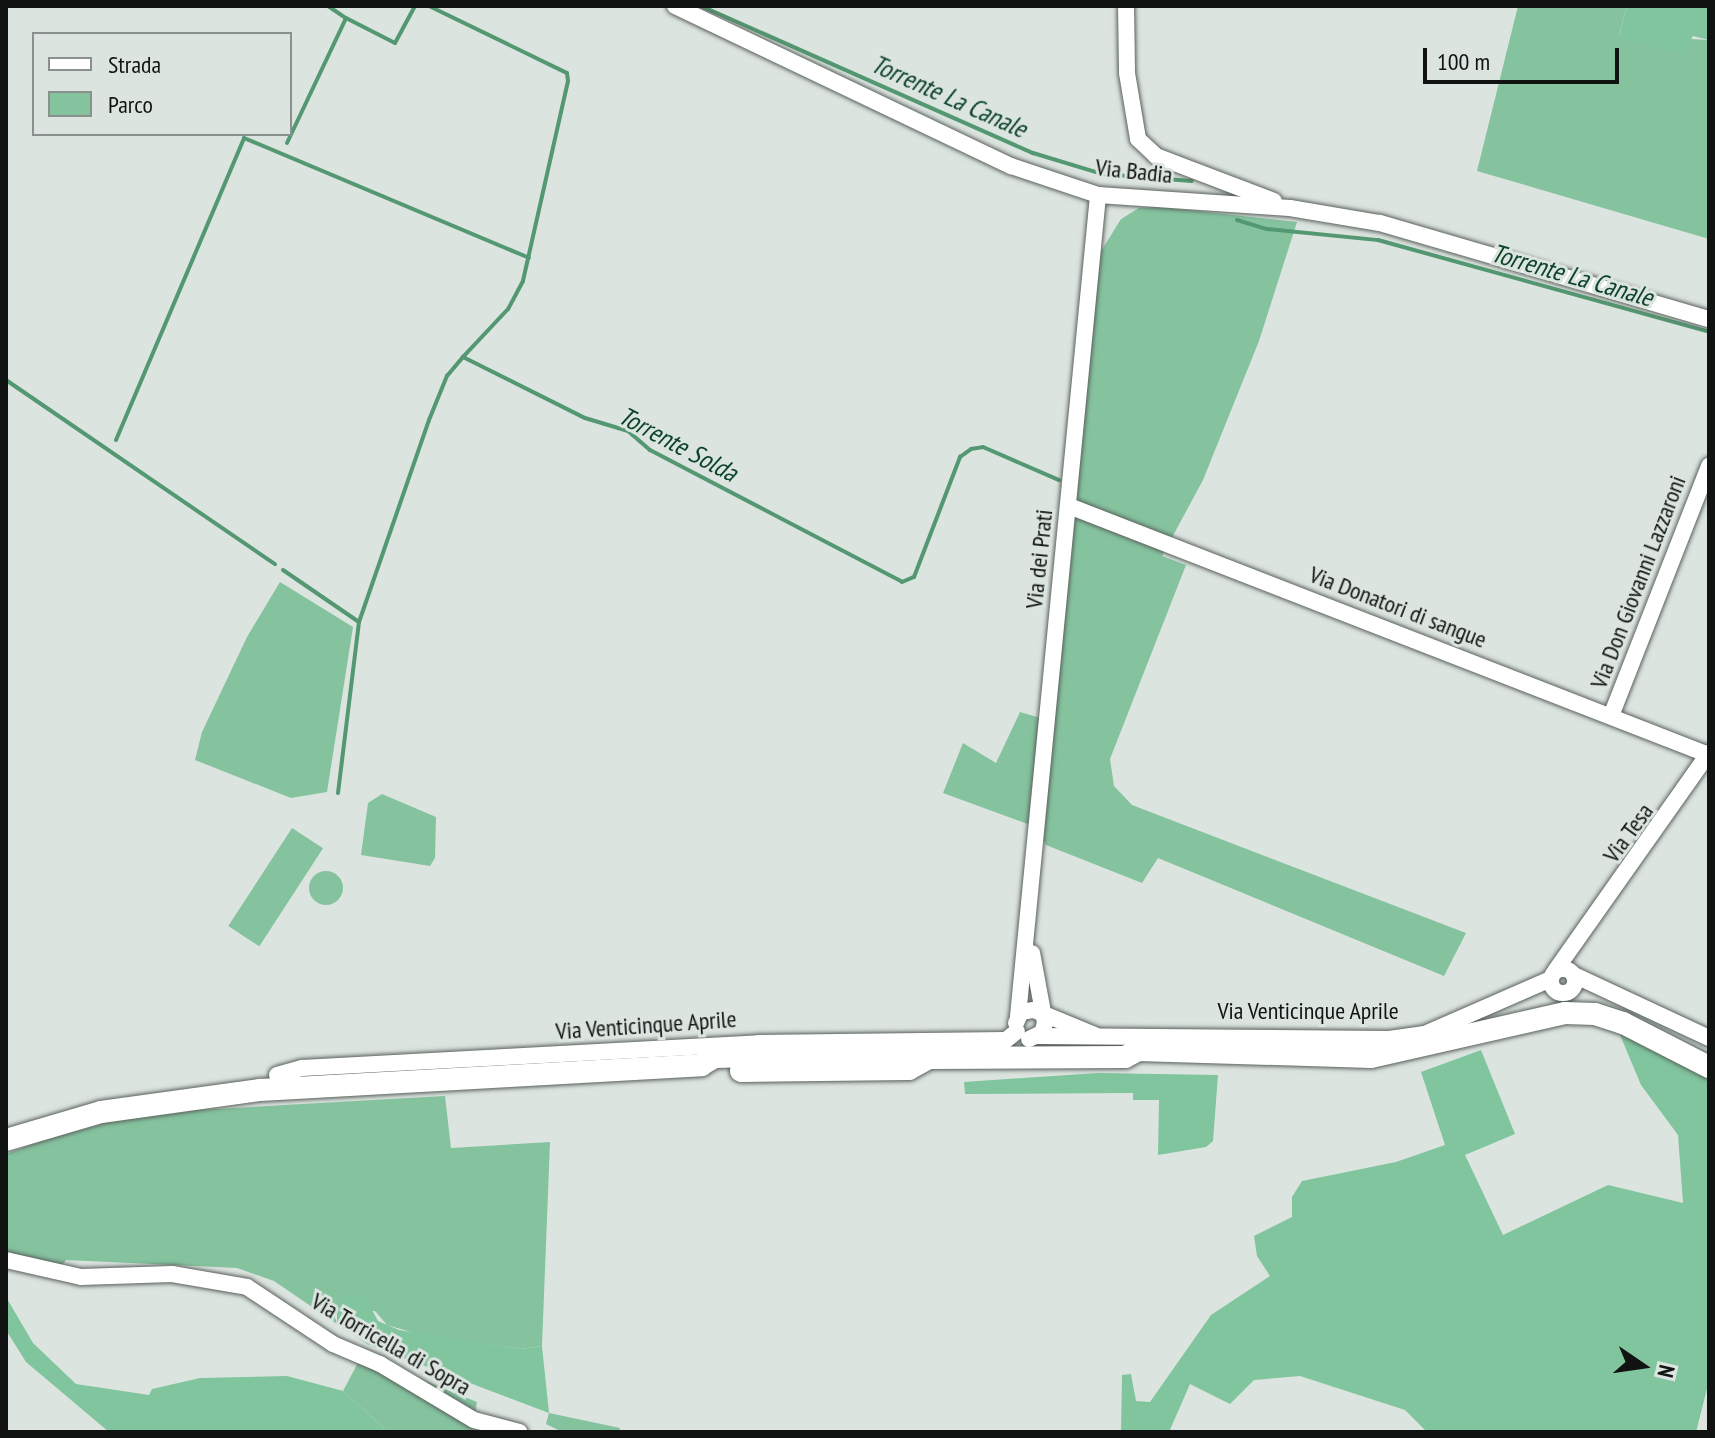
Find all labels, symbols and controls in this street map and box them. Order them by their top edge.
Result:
legend [32,32,292,136]
scale bar [1427,32,1623,82]
text: 100 m [1437,46,1490,77]
water label: Torrente La Canale [867,48,1031,144]
text: Strada [108,49,161,80]
text: Parco [108,89,153,120]
street label: Via Badia [1094,153,1174,189]
water label: Torrente La Canale [1488,237,1656,313]
water label: Torrente Solda [613,400,743,488]
street label: Via Don Giovanni Lazzaroni [1584,471,1692,693]
street label: Via dei Prati [1019,508,1059,610]
street label: Via Donatori di sangue [1305,560,1491,654]
street label: Via Tesa [1597,797,1659,869]
street label: Via Venticinque Aprile [1217,997,1399,1025]
street label: Via Venticinque Aprile [554,1004,738,1046]
street label: Via Torricella di Sopra [306,1287,476,1401]
north arrow [1603,1326,1683,1406]
text: N [1651,1362,1681,1380]

